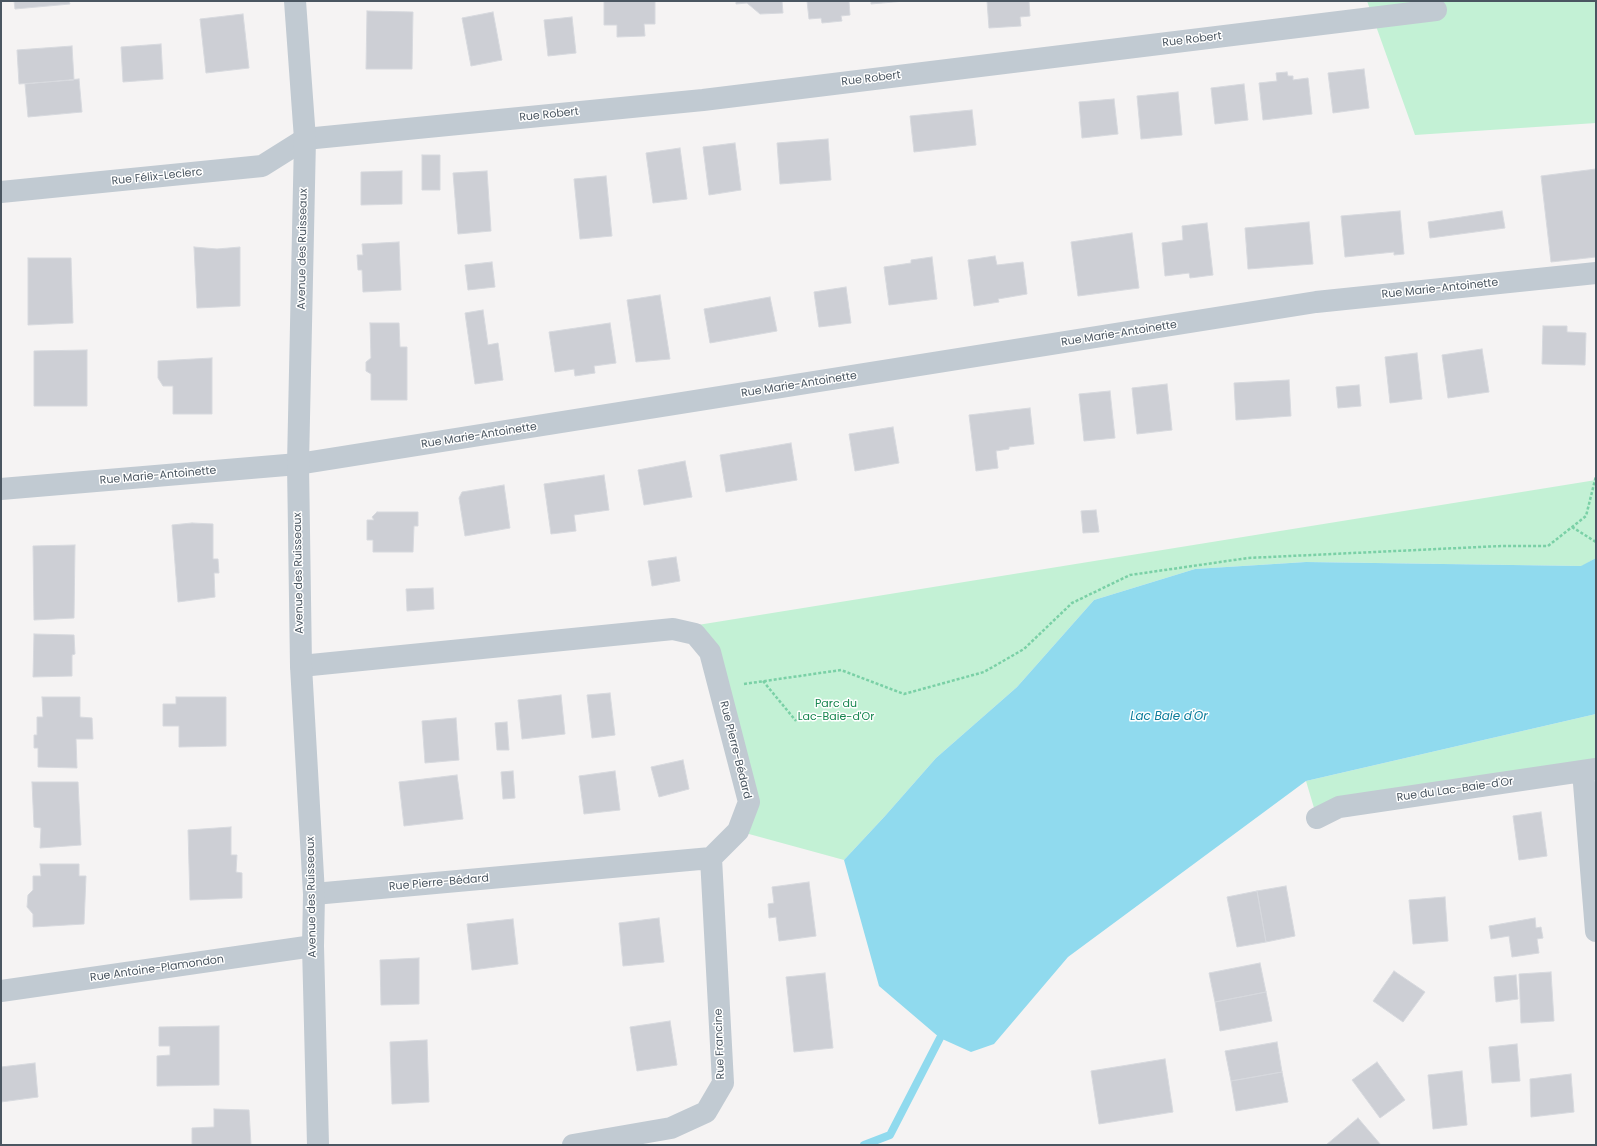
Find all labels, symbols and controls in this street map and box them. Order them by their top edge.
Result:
street label: Rue Robert [1162,30,1222,50]
street label: Rue Robert [841,69,901,89]
street label: Rue Robert [519,105,579,125]
street label: Rue Félix-Leclerc [111,166,203,188]
street label: Avenue des Ruisseaux [295,188,311,310]
street label: Rue Marie-Antoinette [1381,276,1499,302]
street label: Rue Marie-Antoinette [1060,318,1178,350]
street label: Rue Marie-Antoinette [740,369,858,401]
street label: Rue Marie-Antoinette [420,420,538,452]
street label: Rue Marie-Antoinette [99,464,217,488]
street label: Avenue des Ruisseaux [291,512,307,634]
park label: Parc du Lac-Baie-d'Or [798,697,874,723]
street label: Rue Pierre-Bédard [716,700,754,800]
water label: Lac Baie d'Or [1130,710,1208,724]
street label: Rue du Lac-Baie-d'Or [1396,775,1514,805]
street label: Avenue des Ruisseaux [304,836,320,958]
street label: Rue Pierre-Bédard [388,872,490,894]
street label: Rue Antoine-Plamondon [89,953,225,985]
street label: Rue Francine [712,1008,728,1080]

